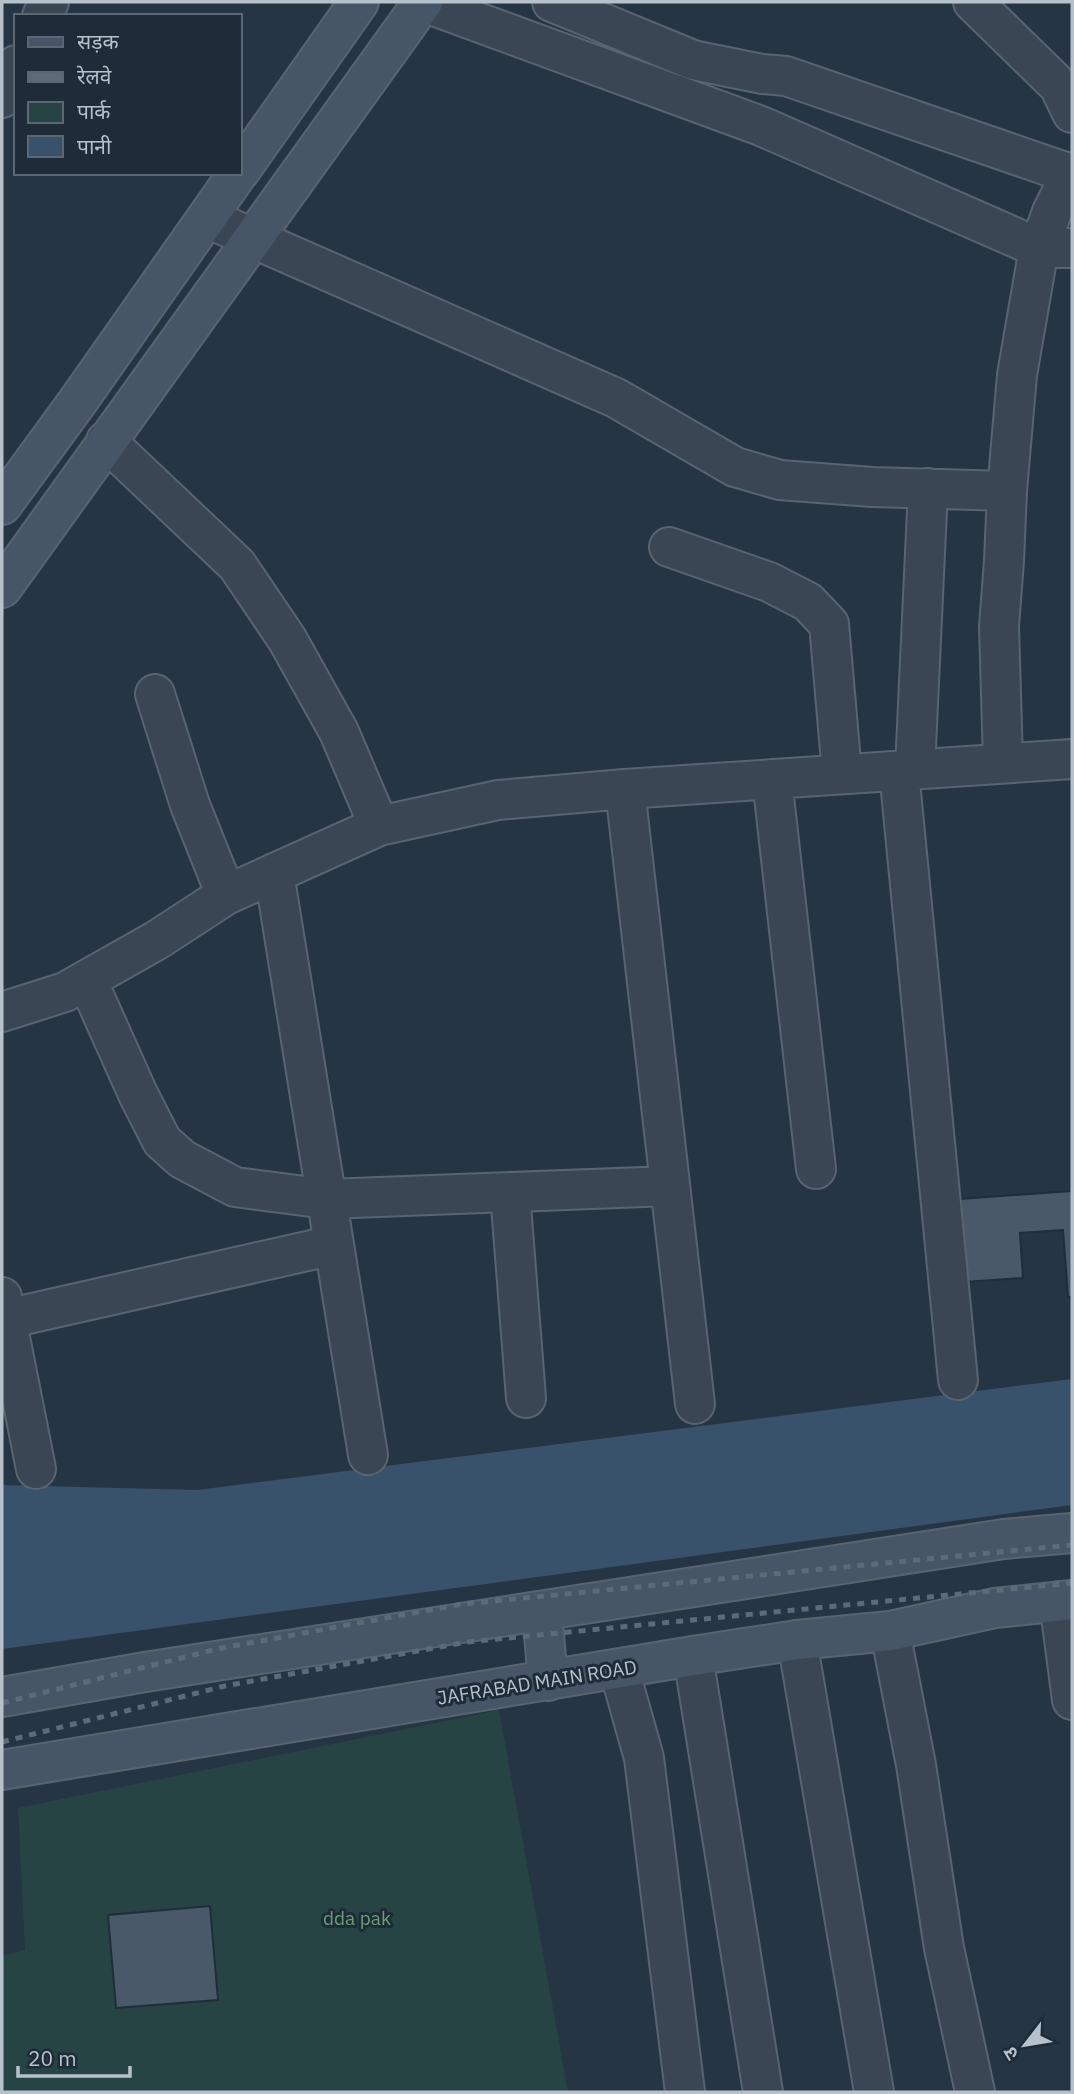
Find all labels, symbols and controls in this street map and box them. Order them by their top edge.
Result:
legend [14,14,242,175]
text: सड़क [77,27,119,55]
text: रेलवे [76,62,112,90]
text: पार्क [77,97,111,125]
text: पानी [77,132,112,160]
street label: JAFRABAD MAIN ROAD [436,1654,638,1710]
park label: dda pak [323,1906,391,1930]
north arrow [990,2010,1060,2080]
scale bar [18,2035,130,2078]
text: उ [997,2042,1024,2065]
text: 20 m [28,2044,77,2072]

